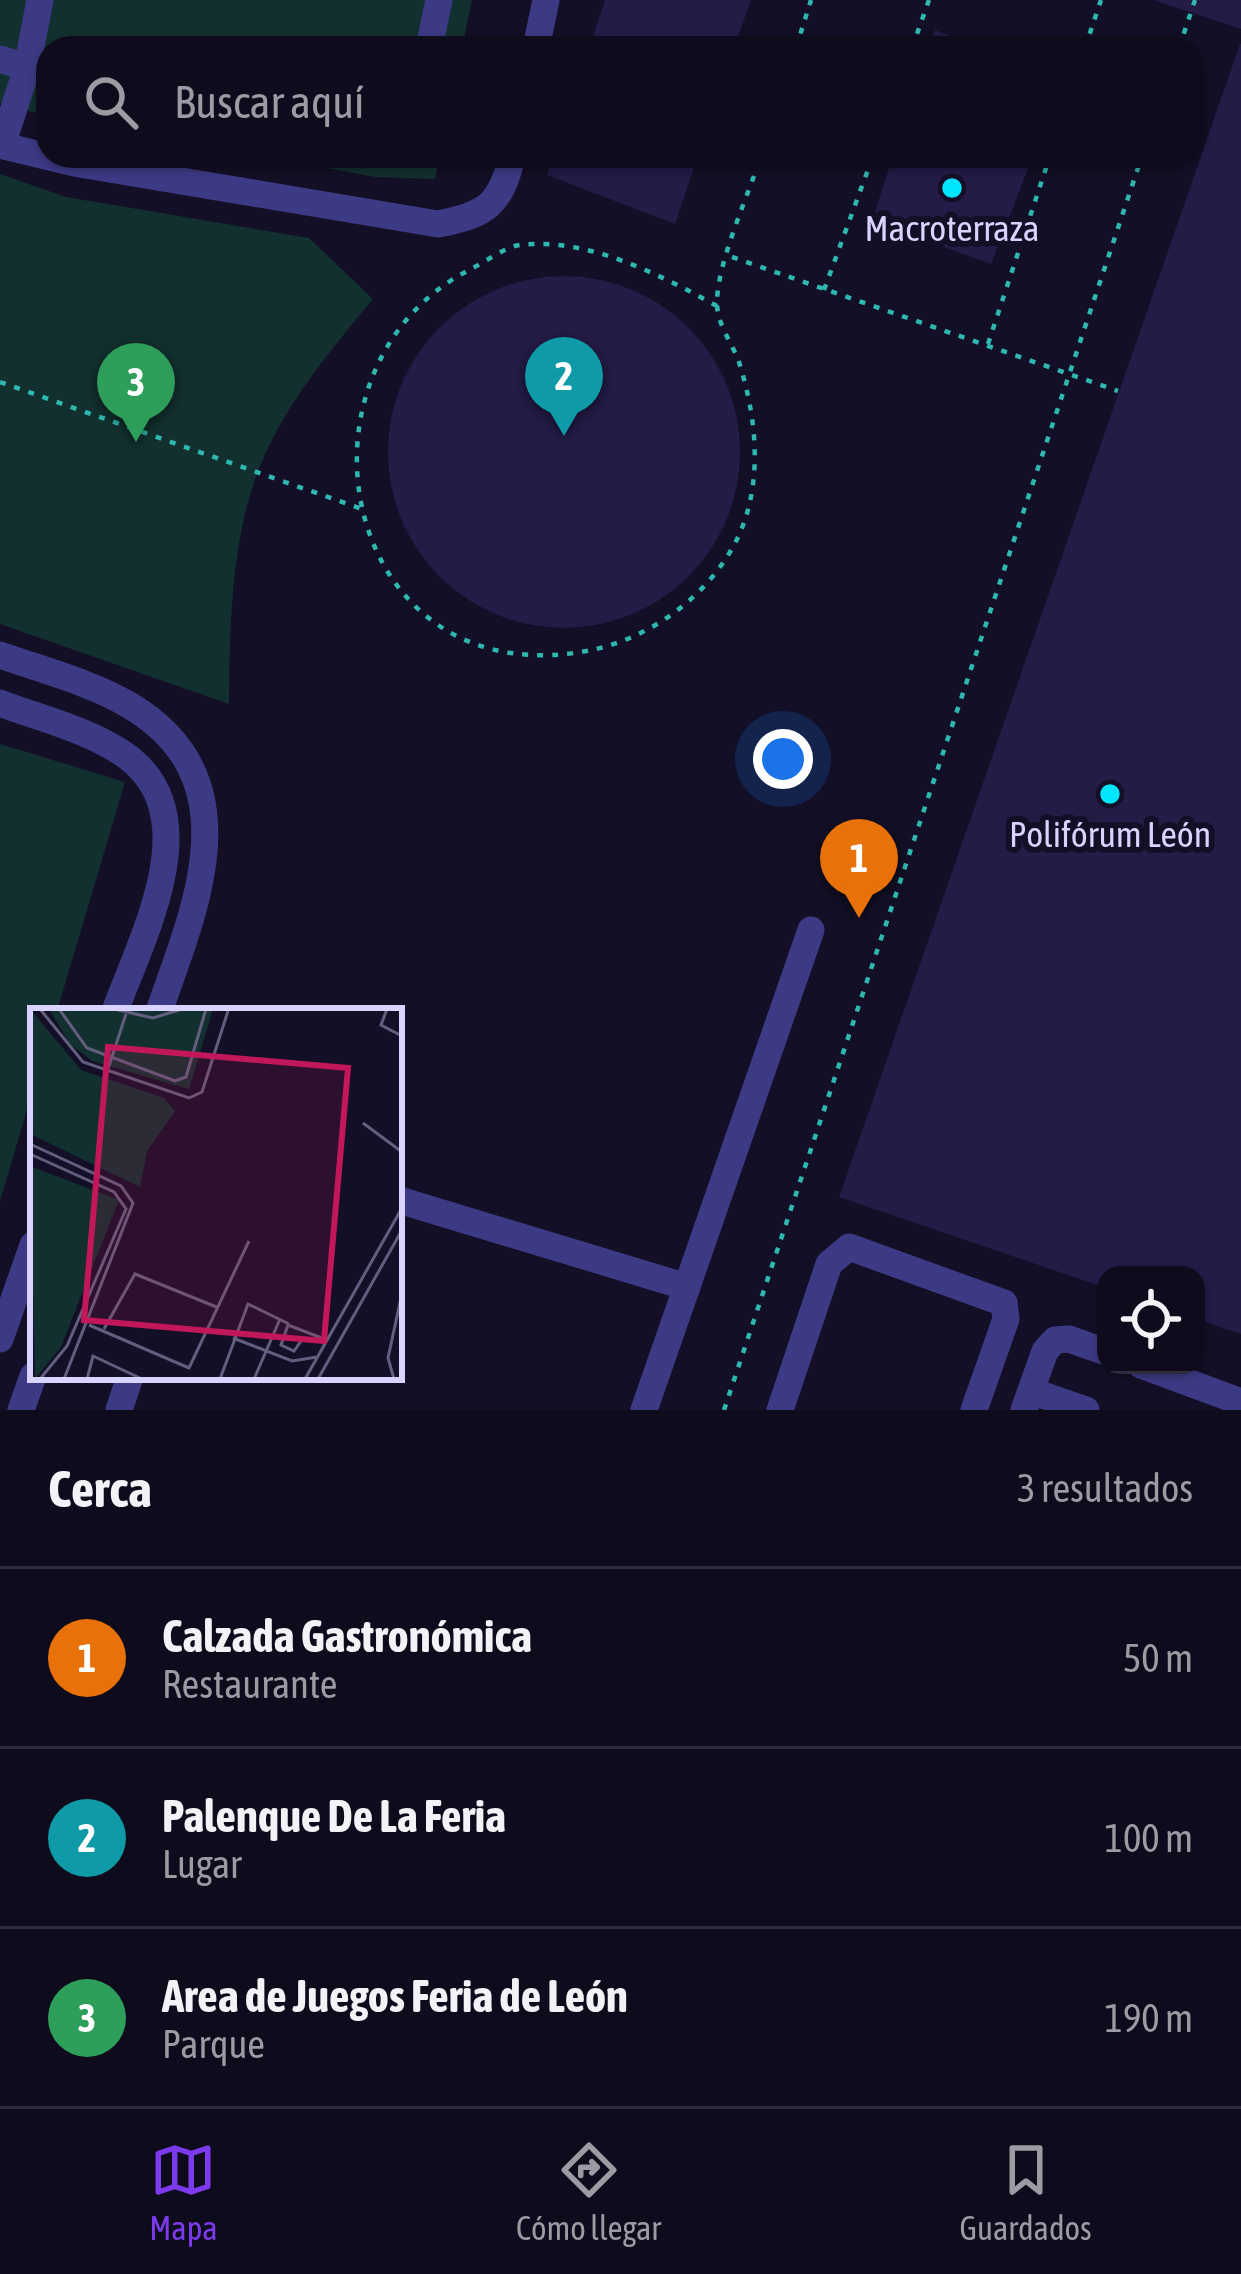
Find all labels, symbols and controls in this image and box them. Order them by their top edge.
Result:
search box [36,36,1205,168]
icon: search [78,69,144,135]
text: Buscar aquí [174,76,364,128]
marker: Macroterraza [939,175,965,201]
place label: Macroterraza [864,207,1040,249]
pin: 2 [525,337,603,436]
pin: 3 [97,343,175,442]
your location [753,729,813,789]
marker: Polifórum León [1097,781,1123,807]
place label: Polifórum León [1009,813,1211,855]
pin: 1 [820,819,898,918]
inset map [30,1008,402,1380]
map controls [1097,1266,1205,1374]
button: locate [1097,1266,1205,1374]
text: Cerca [48,1459,152,1518]
text: 3 resultados [1017,1466,1193,1510]
text: Calzada Gastronómica [162,1610,532,1662]
text: 1 [78,1636,96,1680]
text: 50 m [1123,1636,1193,1680]
text: Restaurante [162,1662,338,1706]
text: Palenque De La Feria [162,1790,506,1842]
text: 2 [78,1816,96,1860]
text: 100 m [1105,1816,1193,1860]
text: Lugar [162,1842,242,1886]
text: Area de Juegos Feria de León [162,1970,628,2022]
text: 3 [78,1996,96,2040]
text: 190 m [1105,1996,1193,2040]
text: Parque [162,2022,265,2066]
tab: Mapa [149,2137,218,2247]
tab: Cómo llegar [516,2137,661,2247]
tab: Guardados [959,2137,1092,2247]

